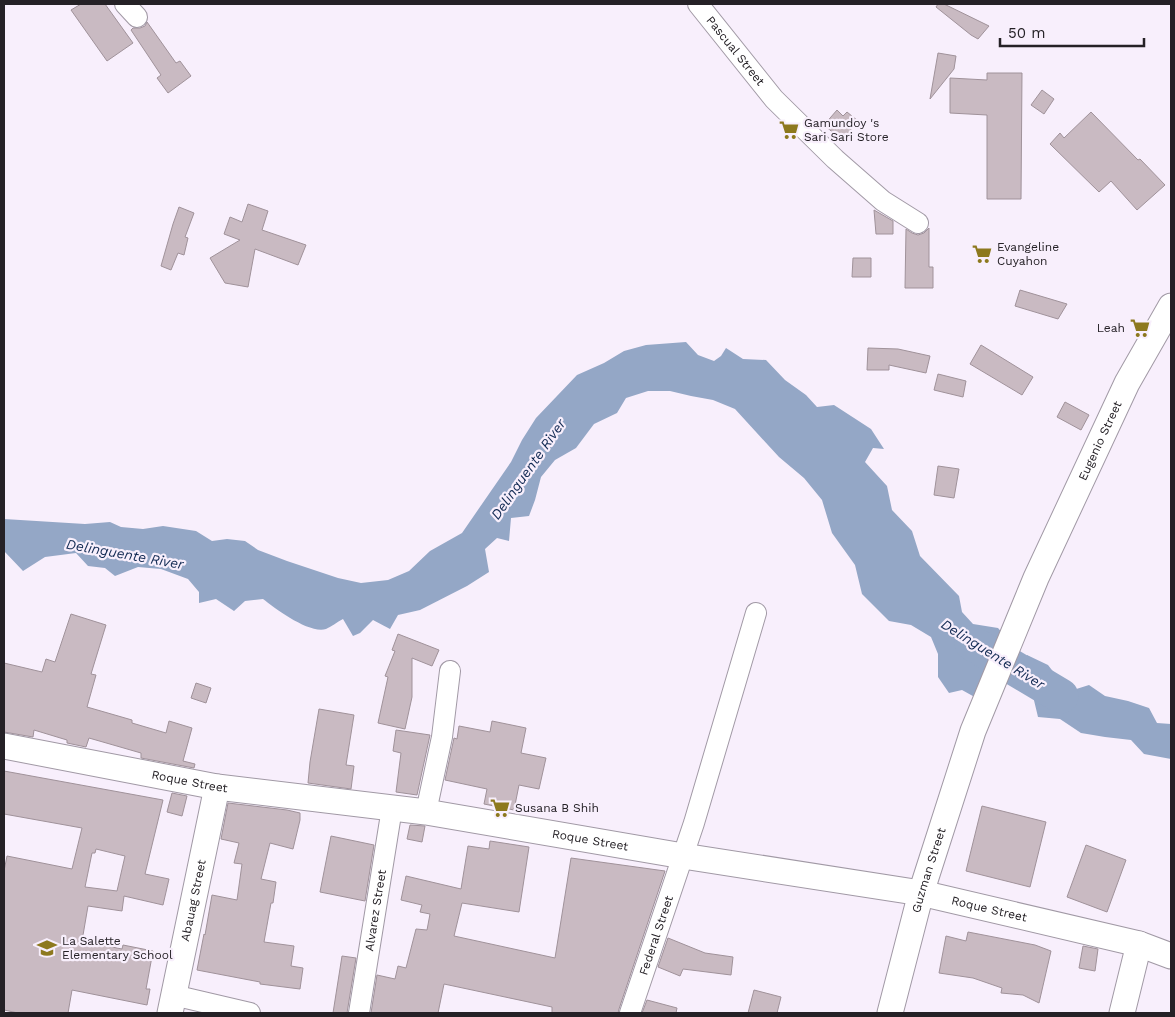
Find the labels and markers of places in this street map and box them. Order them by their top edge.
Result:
place label: Gamundoy 's Sari Sari Store [804,116,889,144]
supermarket icon: Gamundoy 's Sari Sari Store [778,119,800,141]
place label: Evangeline Cuyahon [997,240,1059,268]
supermarket icon: Evangeline Cuyahon [971,243,993,265]
supermarket icon: Leah [1129,317,1151,339]
place label: Leah [1097,321,1125,335]
supermarket icon: Susana B Shih [489,797,511,819]
place label: Susana B Shih [515,801,599,815]
place label: La Salette Elementary School [62,934,173,962]
school or university icon: La Salette Elementary School [36,937,58,959]

